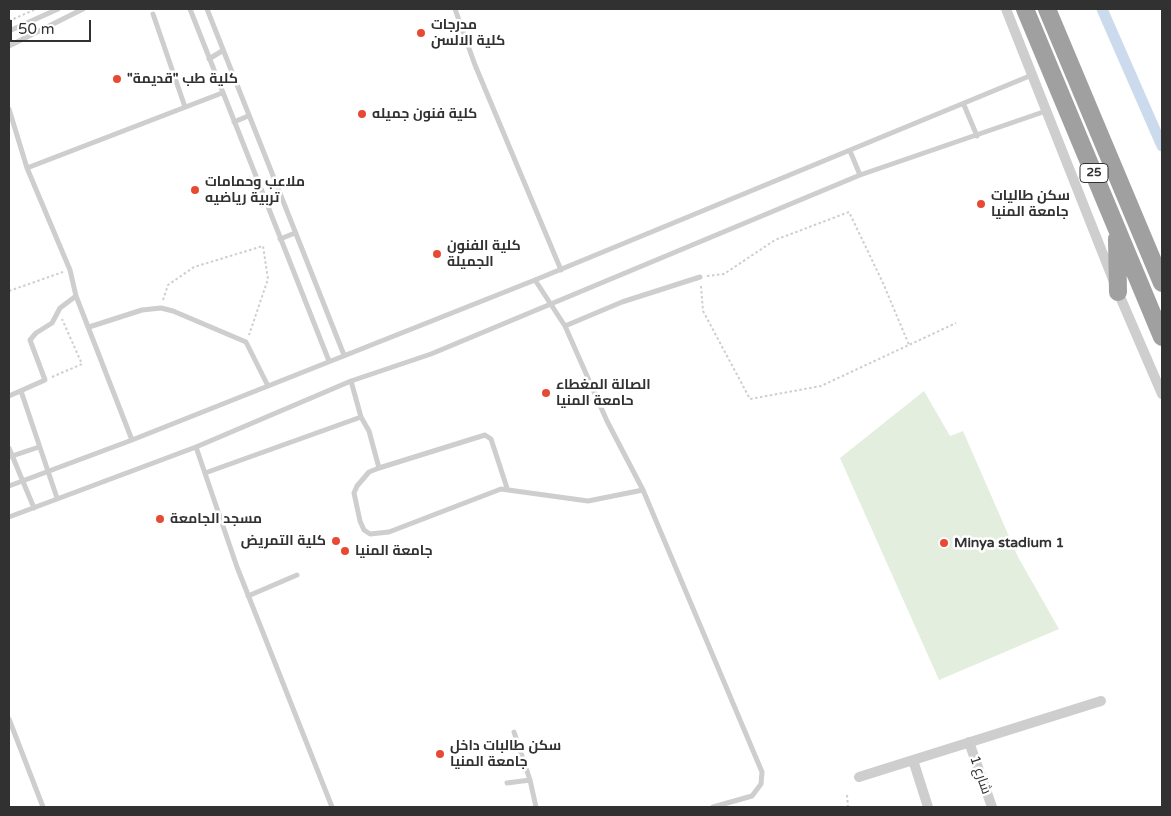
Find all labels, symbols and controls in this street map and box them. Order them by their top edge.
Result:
scale bar [12,10,94,42]
place label: مدرجات كلية الالسن [431,17,505,49]
text: 50 m [18,20,55,38]
marker: مدرجات كلية الالسن [415,27,427,39]
place label: "كلية طب "قديمة [127,71,238,87]
marker: "كلية طب "قديمة [111,73,123,85]
place label: كلية فنون جميله [372,106,477,122]
marker: كلية فنون جميله [356,108,368,120]
road number: 25 [1080,164,1108,182]
place label: ملاعب وحمامات تربية رياضيه [205,174,305,206]
marker: ملاعب وحمامات تربية رياضيه [189,184,201,196]
place label: سكن طاليات جامعة المنيا [991,188,1070,220]
marker: سكن طاليات جامعة المنيا [975,198,987,210]
place label: كلية الفنون الجميلة [447,238,521,270]
marker: كلية الفنون الجميلة [431,248,443,260]
place label: الصالة المغطاء حامعة المنيا [556,377,651,410]
marker: الصالة المغطاء حامعة المنيا [540,387,552,399]
place label: مسجد الجامعة [170,511,262,527]
marker: مسجد الجامعة [154,513,166,525]
place label: كلية التمريض [241,533,326,549]
marker: كلية التمريض [330,535,342,547]
place label: Minya stadium 1 [954,535,1064,551]
marker: Minya stadium 1 [938,537,950,549]
place label: جامعة المنيا [355,543,433,559]
marker: جامعة المنيا [339,545,351,557]
place label: سكن طالبات داخل جامعة المنيا [450,738,561,770]
marker: سكن طالبات داخل جامعة المنيا [434,748,446,760]
street label: شارع 1 [966,754,994,796]

